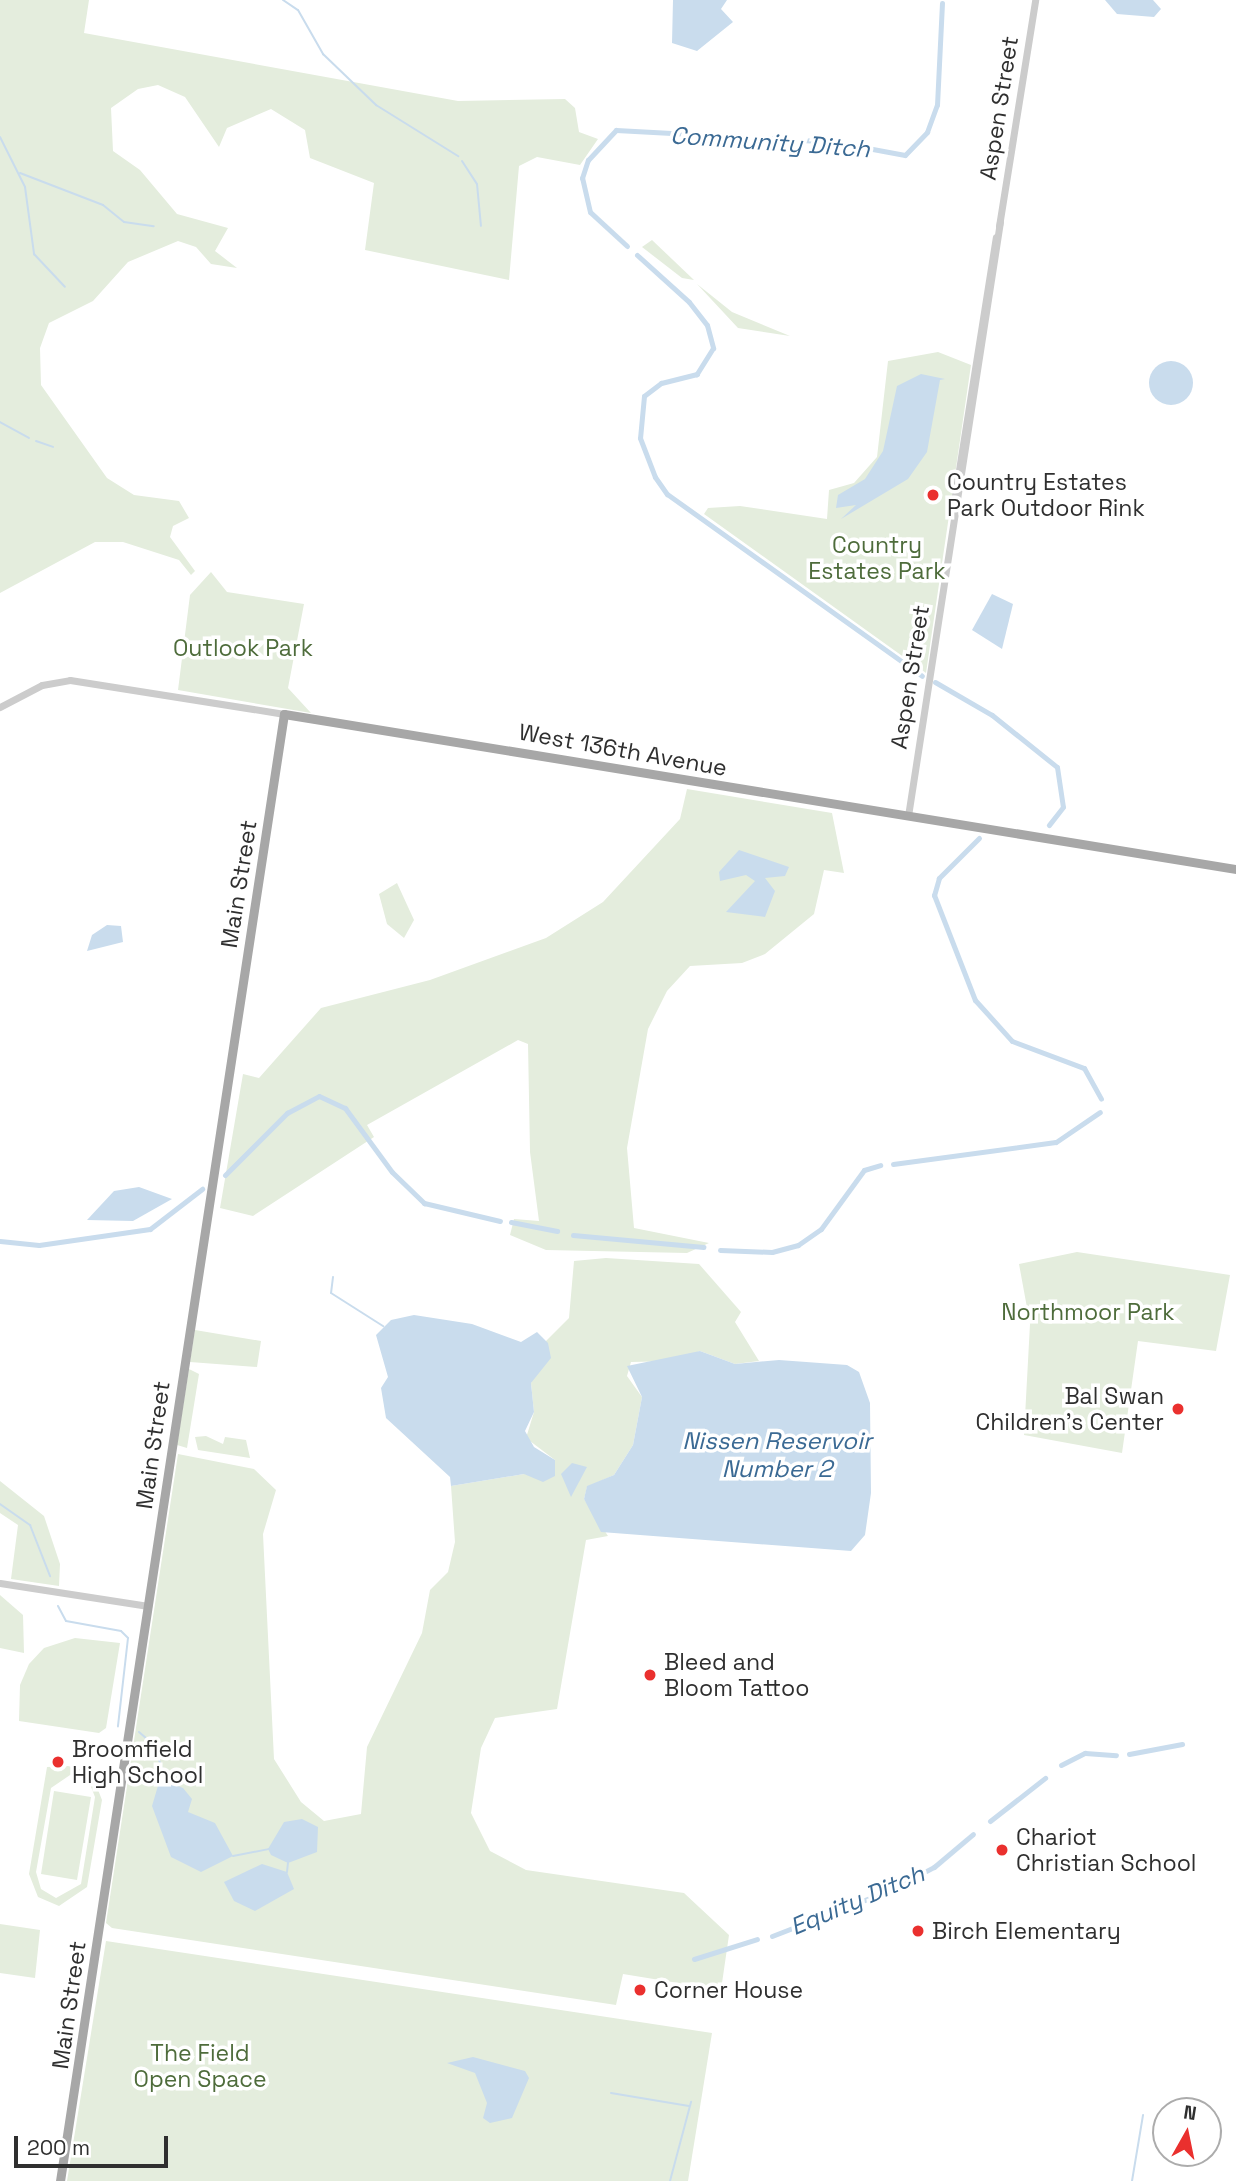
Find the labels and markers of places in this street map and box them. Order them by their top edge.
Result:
place label: Country Estates Park Outdoor Rink [947,468,1145,522]
marker: Country Estates Park Outdoor Rink [925,487,941,503]
place label: Bal Swan Children's Center [975,1382,1164,1436]
marker: Bal Swan Children's Center [1170,1401,1186,1417]
place label: Bleed and Bloom Tattoo [664,1648,810,1702]
marker: Bleed and Bloom Tattoo [642,1667,658,1683]
place label: Broomfield High School [72,1735,204,1789]
marker: Broomfield High School [50,1754,66,1770]
place label: Chariot Christian School [1016,1823,1196,1877]
marker: Chariot Christian School [994,1842,1010,1858]
place label: Birch Elementary [932,1917,1121,1945]
marker: Birch Elementary [910,1923,926,1939]
place label: Corner House [654,1976,803,2004]
marker: Corner House [632,1982,648,1998]

